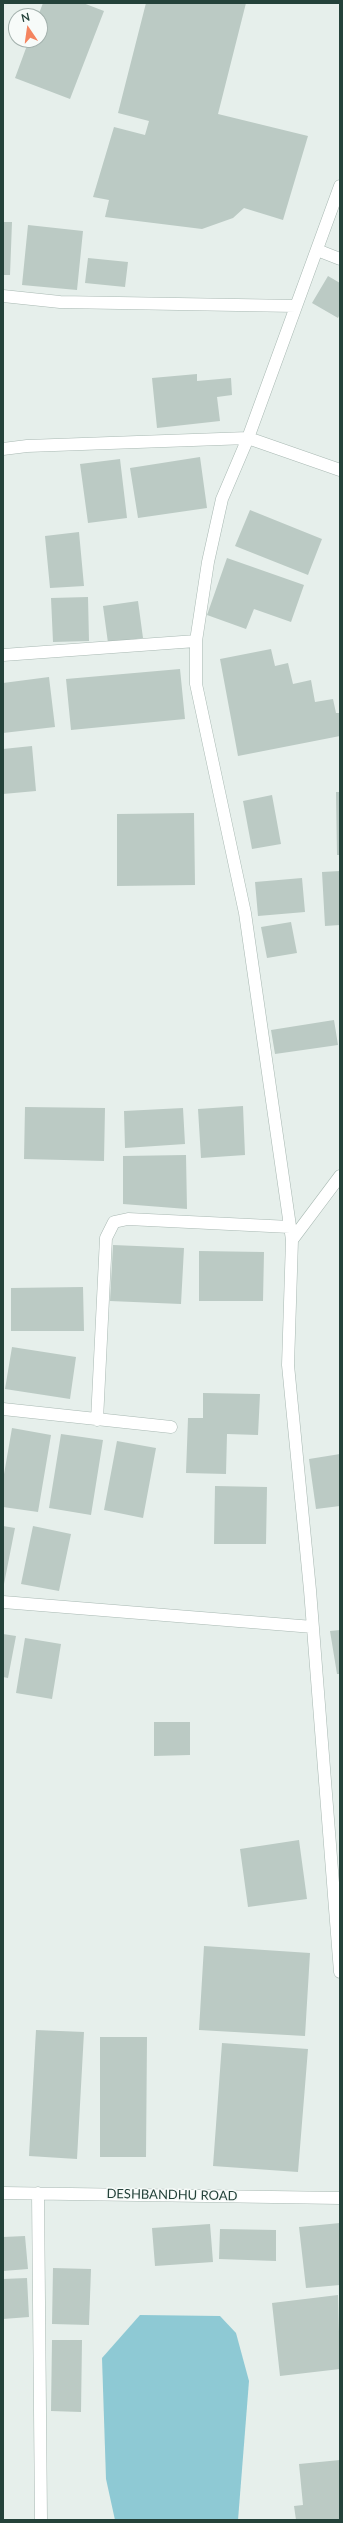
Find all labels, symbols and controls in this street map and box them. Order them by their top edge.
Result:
north arrow [8,8,48,48]
text: N [20,10,31,24]
street label: DESHBANDHU ROAD [106,2186,238,2204]

